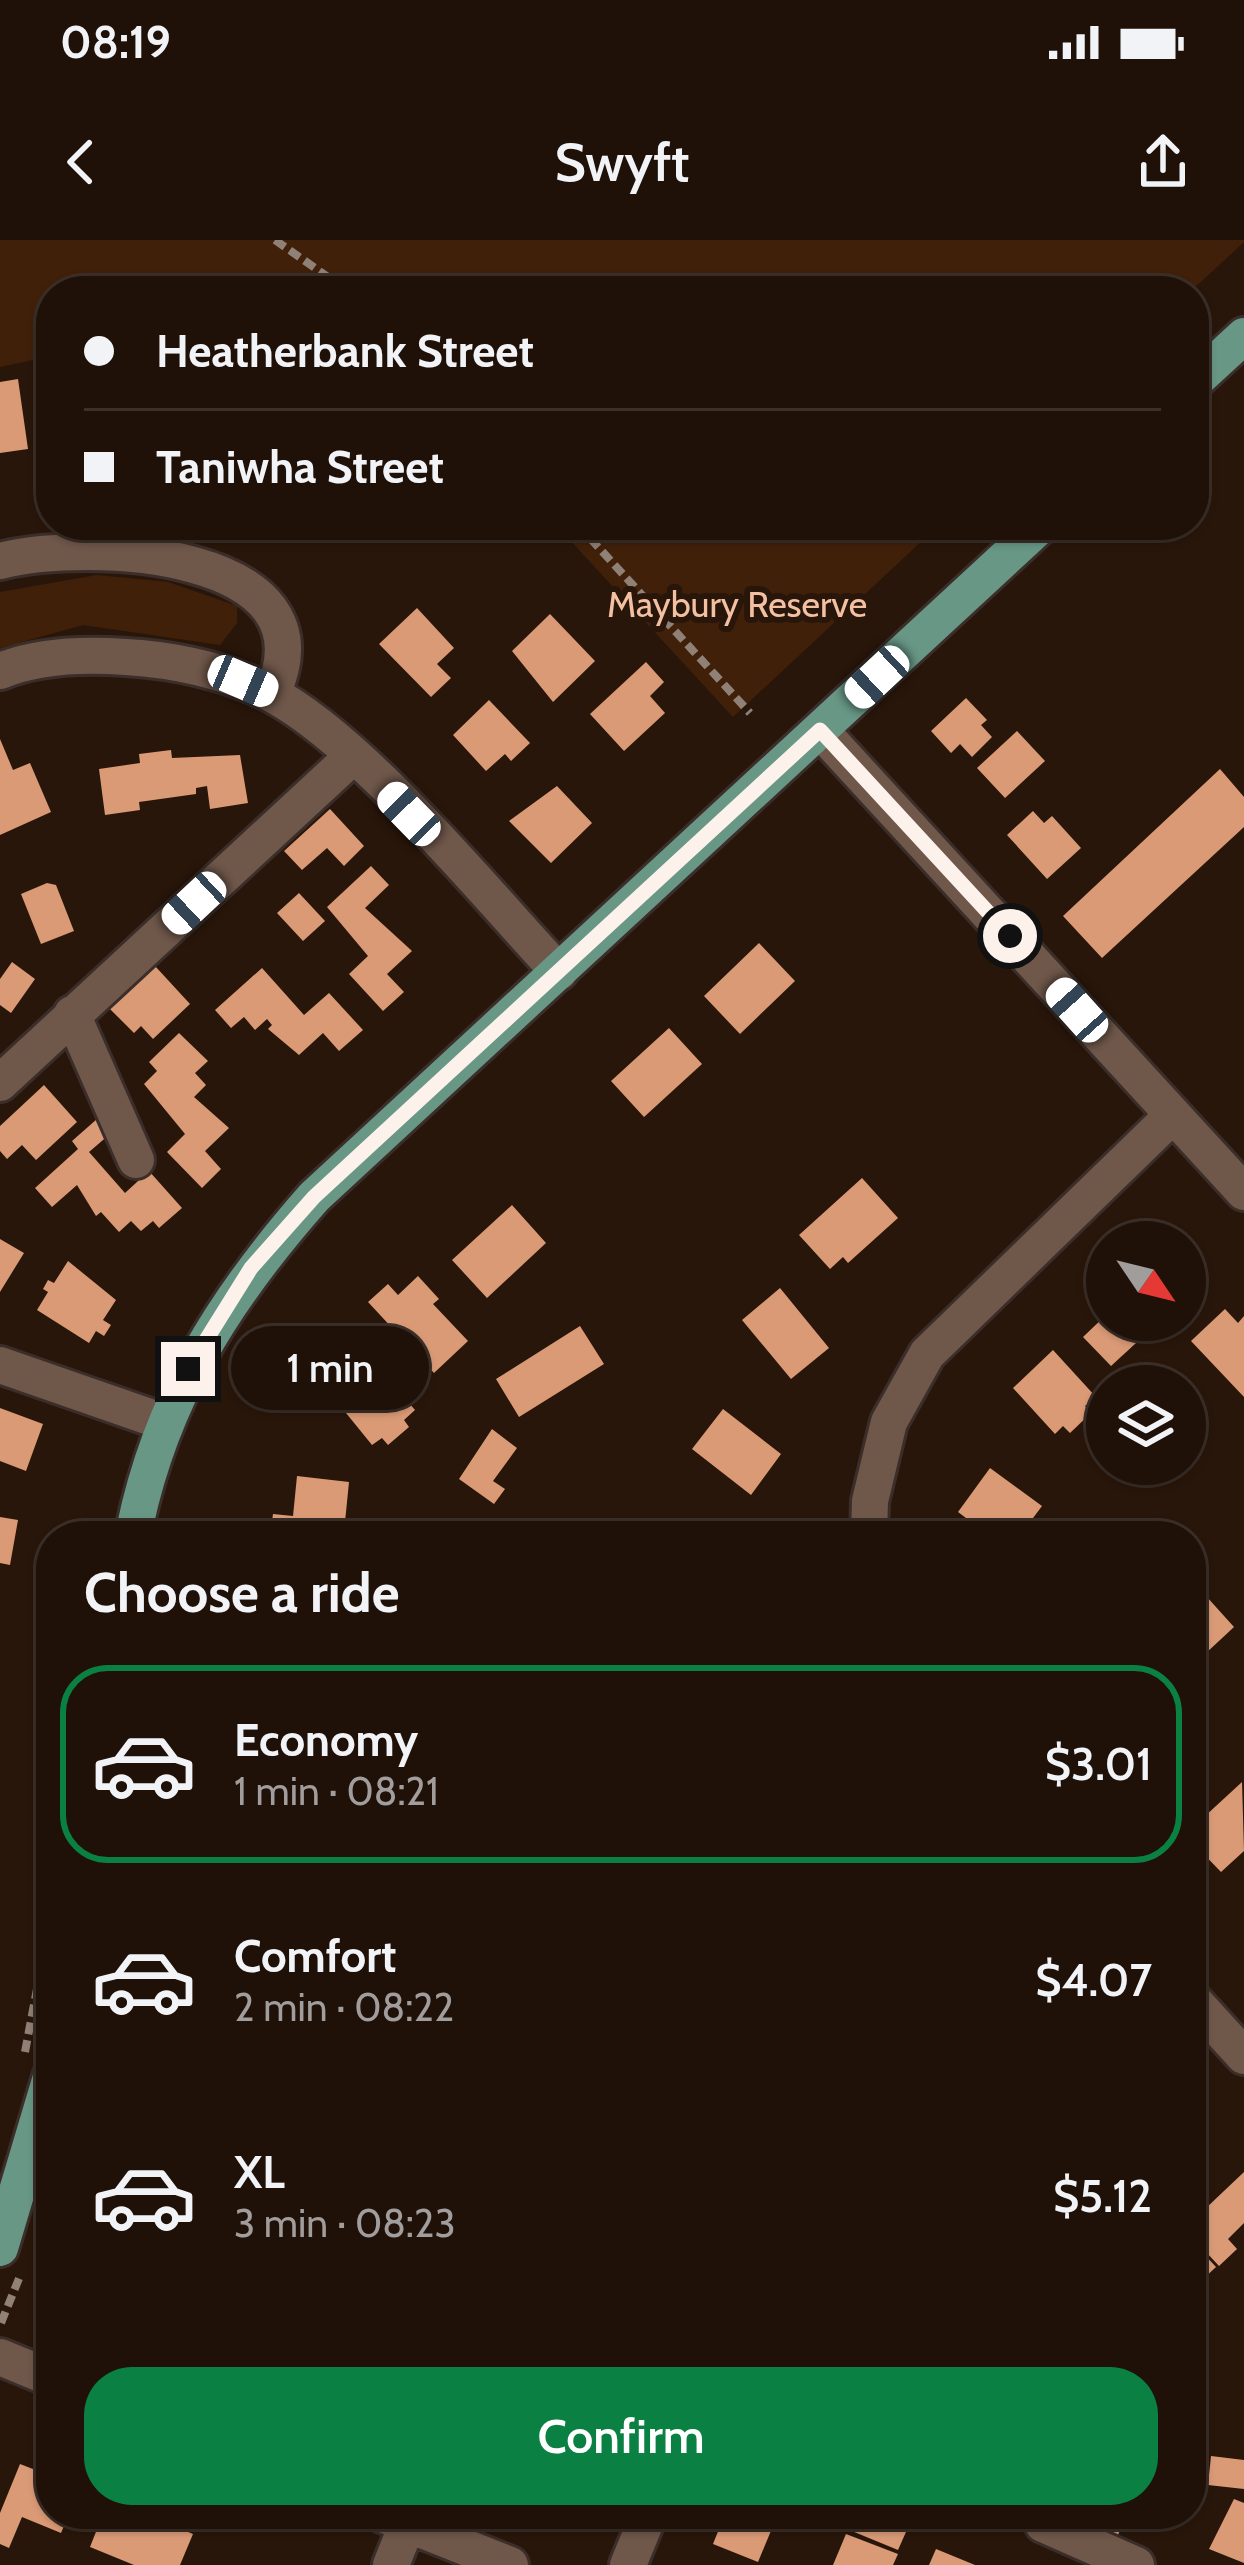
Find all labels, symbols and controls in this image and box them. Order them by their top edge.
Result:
text: 08:19 [60,15,171,69]
icon: back [48,129,114,195]
text: Swyft [554,129,690,195]
icon: share [1130,129,1196,195]
text: Heatherbank Street [156,324,534,378]
text: Taniwha Street [156,440,444,494]
park label: Maybury Reserve [607,582,867,626]
car [838,639,916,715]
car [203,650,283,712]
car [371,776,447,852]
car [155,865,233,941]
route start [983,909,1037,963]
car [1040,971,1114,1049]
north arrow [1086,1221,1206,1341]
map controls [1086,1221,1206,1485]
callout: 1 min [230,1327,428,1411]
route end [161,1342,215,1396]
text: 1 min [286,1344,374,1392]
button: layers [1086,1365,1206,1485]
text: Choose a ride [84,1560,399,1626]
icon: car [90,1710,198,1818]
text: Economy [234,1713,418,1767]
text: $3.01 [1045,1737,1152,1791]
text: 1 min · 08:21 [234,1767,439,1815]
icon: car [90,1926,198,2034]
text: Comfort [234,1929,397,1983]
text: $4.07 [1035,1953,1152,2007]
text: 2 min · 08:22 [234,1983,454,2031]
icon: car [90,2142,198,2250]
text: XL [234,2145,285,2199]
text: $5.12 [1053,2169,1152,2223]
text: 3 min · 08:23 [234,2199,455,2247]
button: Confirm [84,2367,1158,2505]

